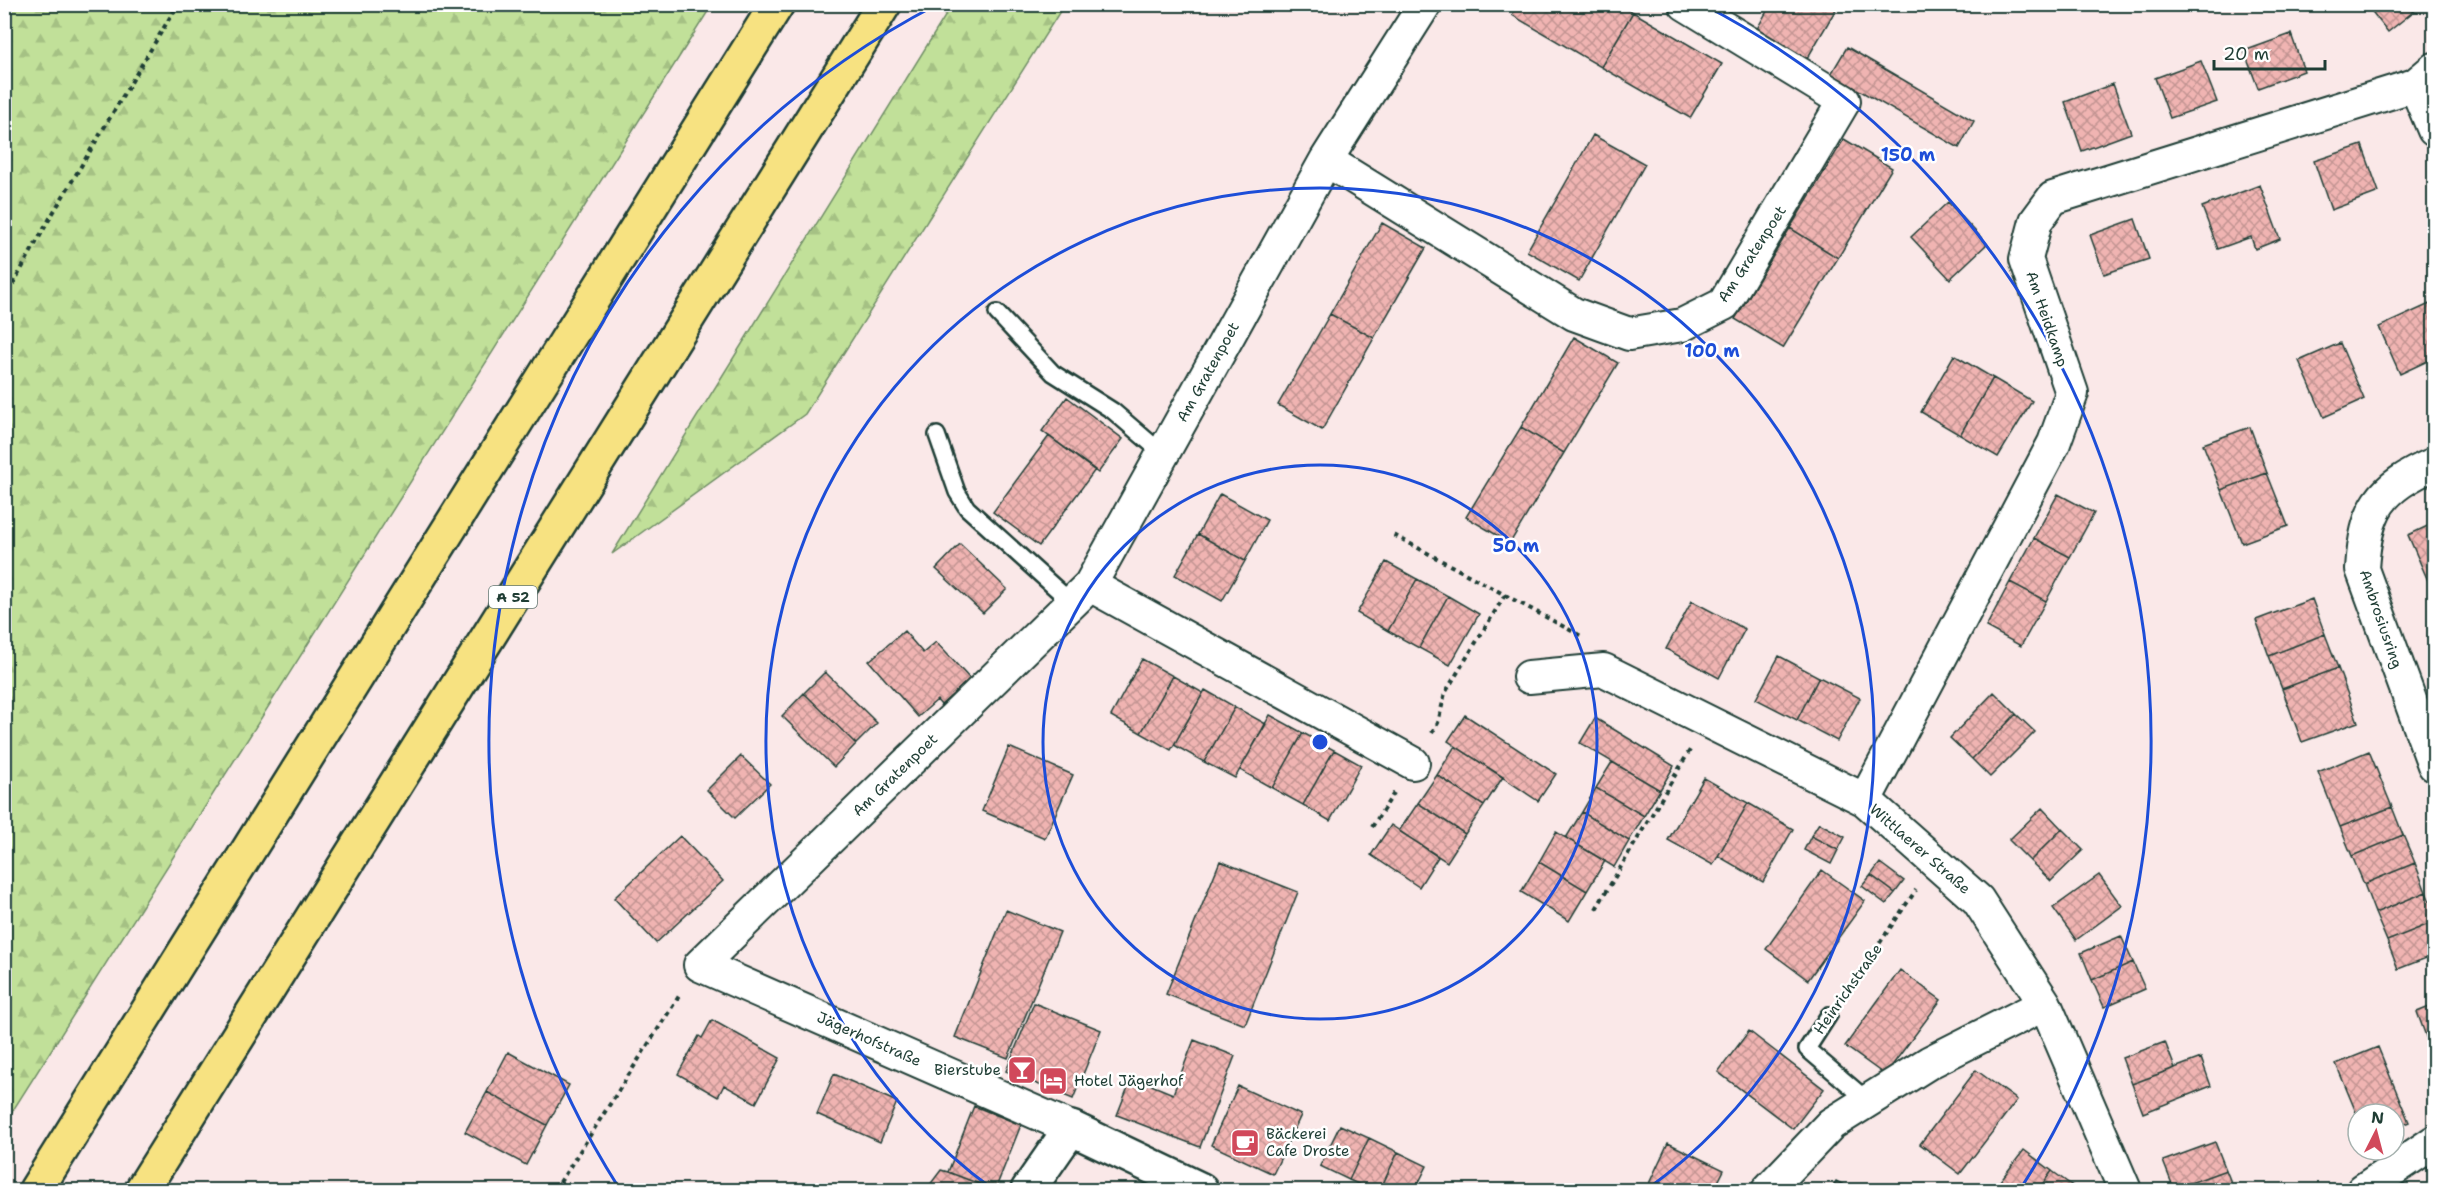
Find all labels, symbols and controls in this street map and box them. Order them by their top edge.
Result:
scale bar [2214,33,2325,71]
text: 20 m [2223,42,2269,66]
text: 150 m [1881,143,1936,167]
street label: Am Gratenpoet [1713,202,1791,306]
street label: Am Heidkamp [2021,268,2073,370]
street label: Am Gratenpoet [1172,318,1244,426]
text: 100 m [1684,339,1740,363]
text: 50 m [1493,534,1540,558]
street label: Ambrosiusring [2355,567,2407,671]
road number: A 52 [489,586,537,608]
street label: Am Gratenpoet [848,729,942,821]
centre of rings [1310,732,1330,752]
street label: Wittlaerer Straße [1865,799,1975,899]
street label: Heinrichstraße [1809,940,1887,1038]
street label: Jägerhofstraße [814,1007,924,1071]
bar icon: Bierstube [1006,1054,1038,1086]
place label: Bierstube [934,1060,1001,1080]
hotel icon: Hotel Jägerhof [1037,1065,1069,1097]
place label: Hotel Jägerhof [1074,1071,1184,1091]
north arrow [2346,1102,2406,1162]
text: N [2370,1106,2385,1129]
place label: Bäckerei Cafe Droste [1266,1124,1349,1161]
cafe icon: Bäckerei Cafe Droste [1229,1127,1261,1159]

